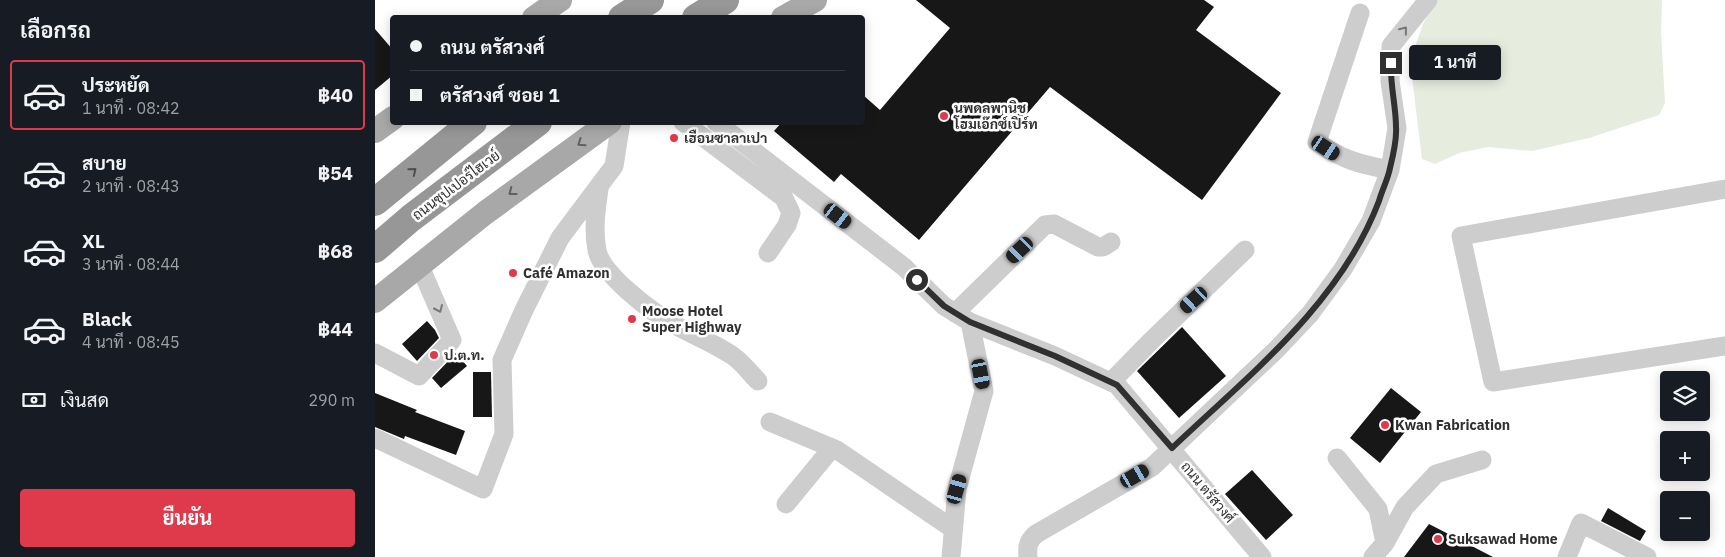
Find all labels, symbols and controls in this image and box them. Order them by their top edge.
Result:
text: เลือกรถ [20,15,91,44]
one-way arrow [1398,27,1406,36]
text: ถนน ตรัสวงศ์ [440,35,545,59]
callout: 1 นาที [1409,46,1501,80]
route end [1380,52,1402,74]
text: 1 นาที [1434,52,1476,72]
icon: car [22,73,67,118]
text: ประหยัด [82,73,150,97]
text: ฿40 [318,83,353,107]
text: ตรัสวงศ์ ซอย 1 [440,83,560,107]
text: 1 นาที · 08:42 [82,98,180,118]
place label: นพดลพานิช โฮมเอ๊กซ์เปิร์ท [953,99,1038,133]
marker: นพดลพานิช โฮมเอ๊กซ์เปิร์ท [938,110,950,122]
place label: เฮือนซาลาเปา [684,129,767,147]
marker: เฮือนซาลาเปา [668,132,680,144]
car [1309,133,1342,163]
one-way arrow [577,137,587,146]
street label: ถนนซุปเปอร์ไฮเวย์ [409,146,504,225]
icon: car [22,151,67,196]
text: สบาย [82,151,127,175]
text: ฿54 [318,161,353,185]
one-way arrow [407,168,416,177]
text: 2 นาที · 08:43 [82,176,180,196]
one-way arrow [508,186,518,195]
car [821,201,854,231]
icon: car [22,229,67,274]
text: XL [82,229,105,253]
car [1003,234,1036,266]
text: ฿68 [318,239,353,263]
text: 3 นาที · 08:44 [82,254,180,274]
place label: Café Amazon [523,264,610,282]
marker: Café Amazon [507,267,519,279]
route start [906,269,928,291]
car [1177,284,1210,316]
place label: Moose Hotel Super Highway [642,302,742,336]
one-way arrow [432,304,443,313]
icon: car [22,307,67,352]
text: Black [82,307,132,331]
marker: Moose Hotel Super Highway [626,313,638,325]
text: ฿44 [318,317,353,341]
text: 4 นาที · 08:45 [82,332,180,352]
place label: ป.ต.ท. [444,346,485,364]
marker: ป.ต.ท. [428,349,440,361]
car [970,358,991,390]
map controls [1660,371,1710,541]
button: layers [1660,371,1710,421]
icon: cash [20,386,48,414]
text: เงินสด [60,388,109,412]
text: 290 m [308,390,355,410]
place label: Kwan Fabrication [1395,416,1510,434]
marker: Kwan Fabrication [1379,419,1391,431]
button: + [1660,431,1710,481]
street label: ถนน ตรัสวงศ์ [1177,458,1239,526]
car [1118,462,1151,490]
car [945,473,968,505]
button: ยืนยัน [20,489,355,547]
button: − [1660,491,1710,541]
place label: Suksawad Home [1448,530,1558,548]
marker: Suksawad Home [1432,533,1444,545]

